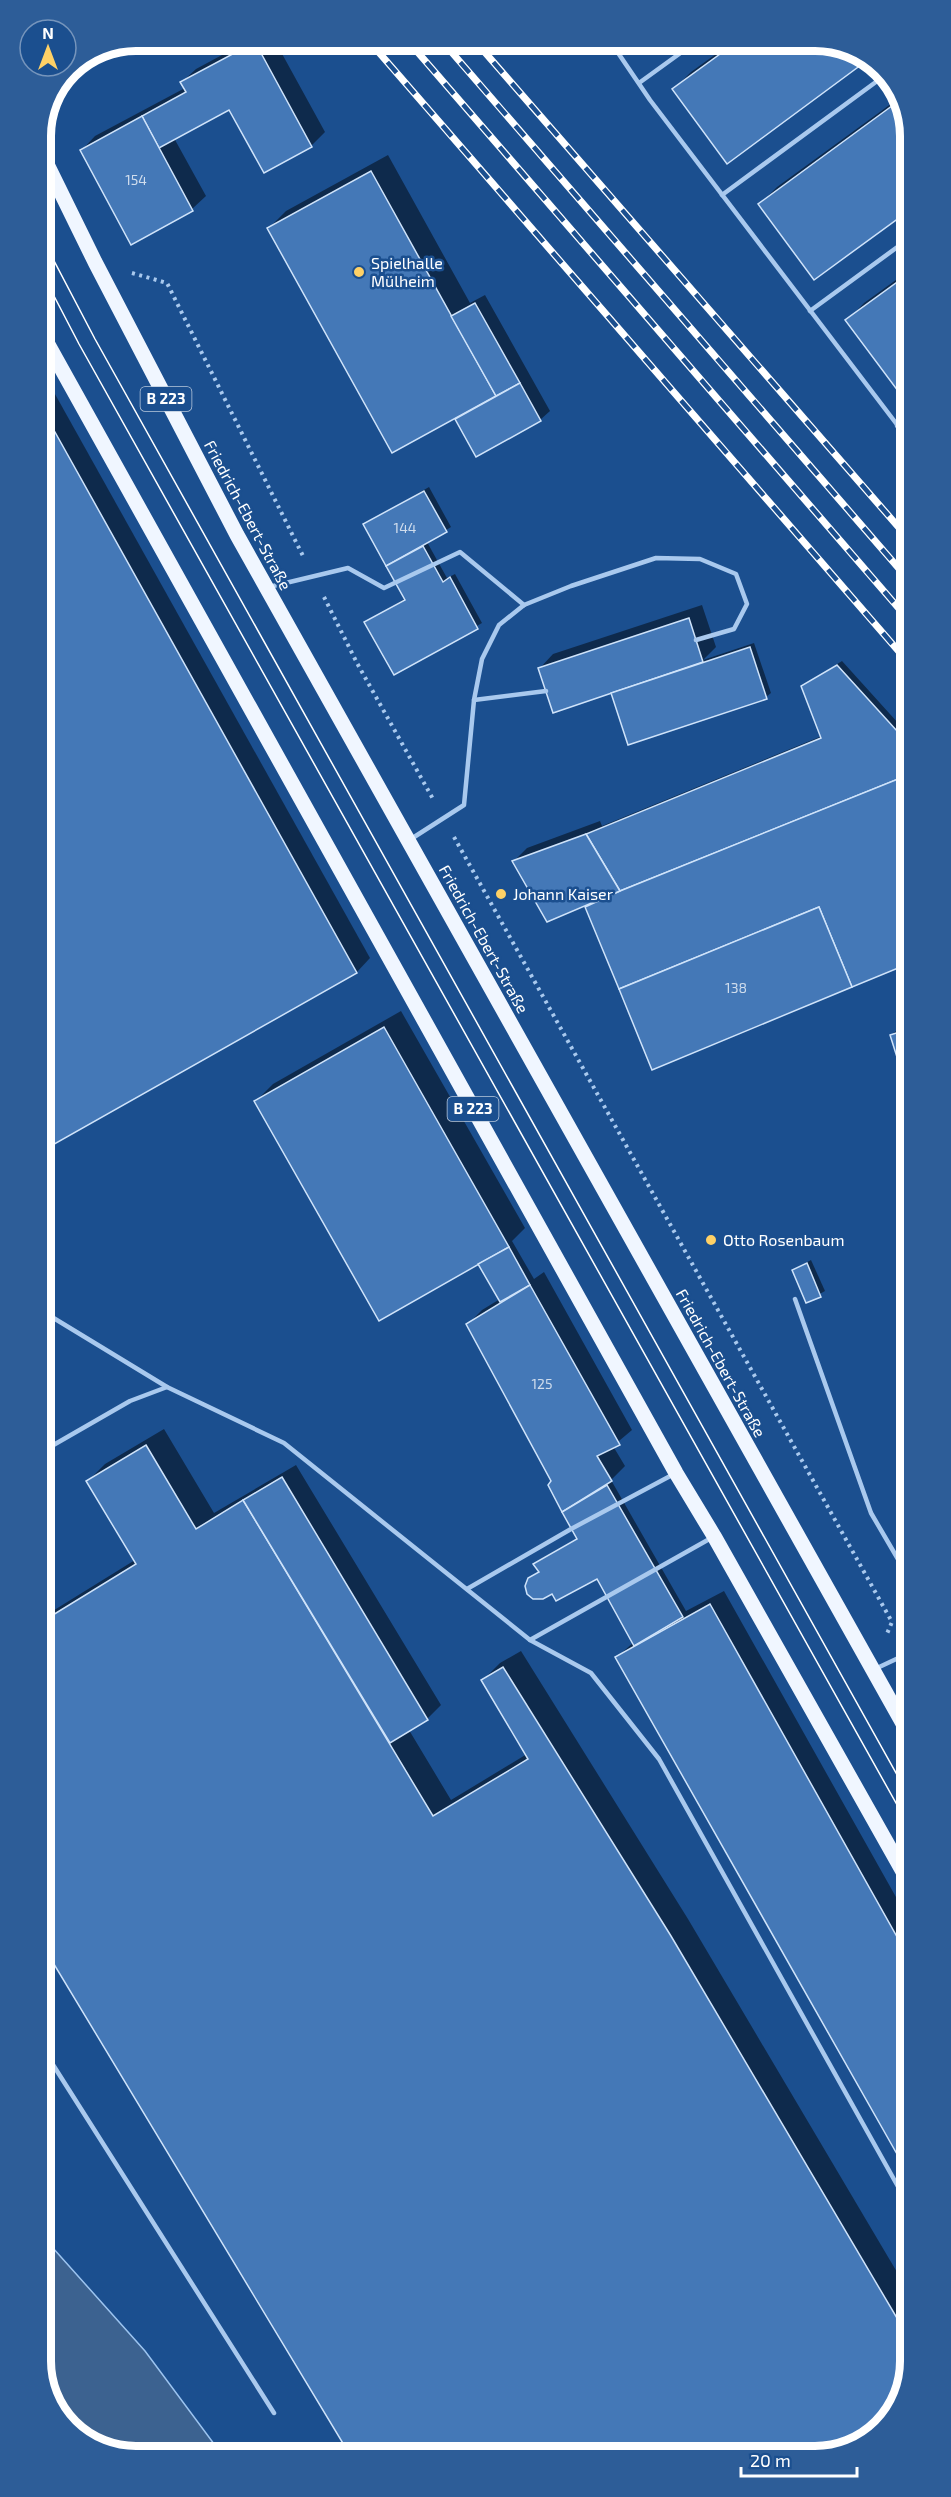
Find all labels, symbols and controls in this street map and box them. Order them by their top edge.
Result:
north arrow [18,18,78,78]
text: N [42,23,54,42]
house number: 154 [125,171,147,188]
place label: Spielhalle Mülheim [371,253,443,290]
marker: Spielhalle Mülheim [352,265,366,279]
road number: B 223 [140,387,192,411]
street label: Friedrich-Ebert-Straße [201,437,296,593]
house number: 144 [394,519,416,536]
street label: Friedrich-Ebert-Straße [436,861,533,1016]
place label: Johann Kaiser [513,884,614,903]
marker: Johann Kaiser [494,887,508,901]
house number: 138 [725,979,747,996]
road number: B 223 [448,1097,498,1121]
place label: Otto Rosenbaum [723,1230,845,1249]
marker: Otto Rosenbaum [704,1233,718,1247]
street label: Friedrich-Ebert-Straße [673,1285,770,1440]
house number: 125 [532,1375,552,1392]
scale bar [741,2440,856,2478]
text: 20 m [750,2449,791,2471]

